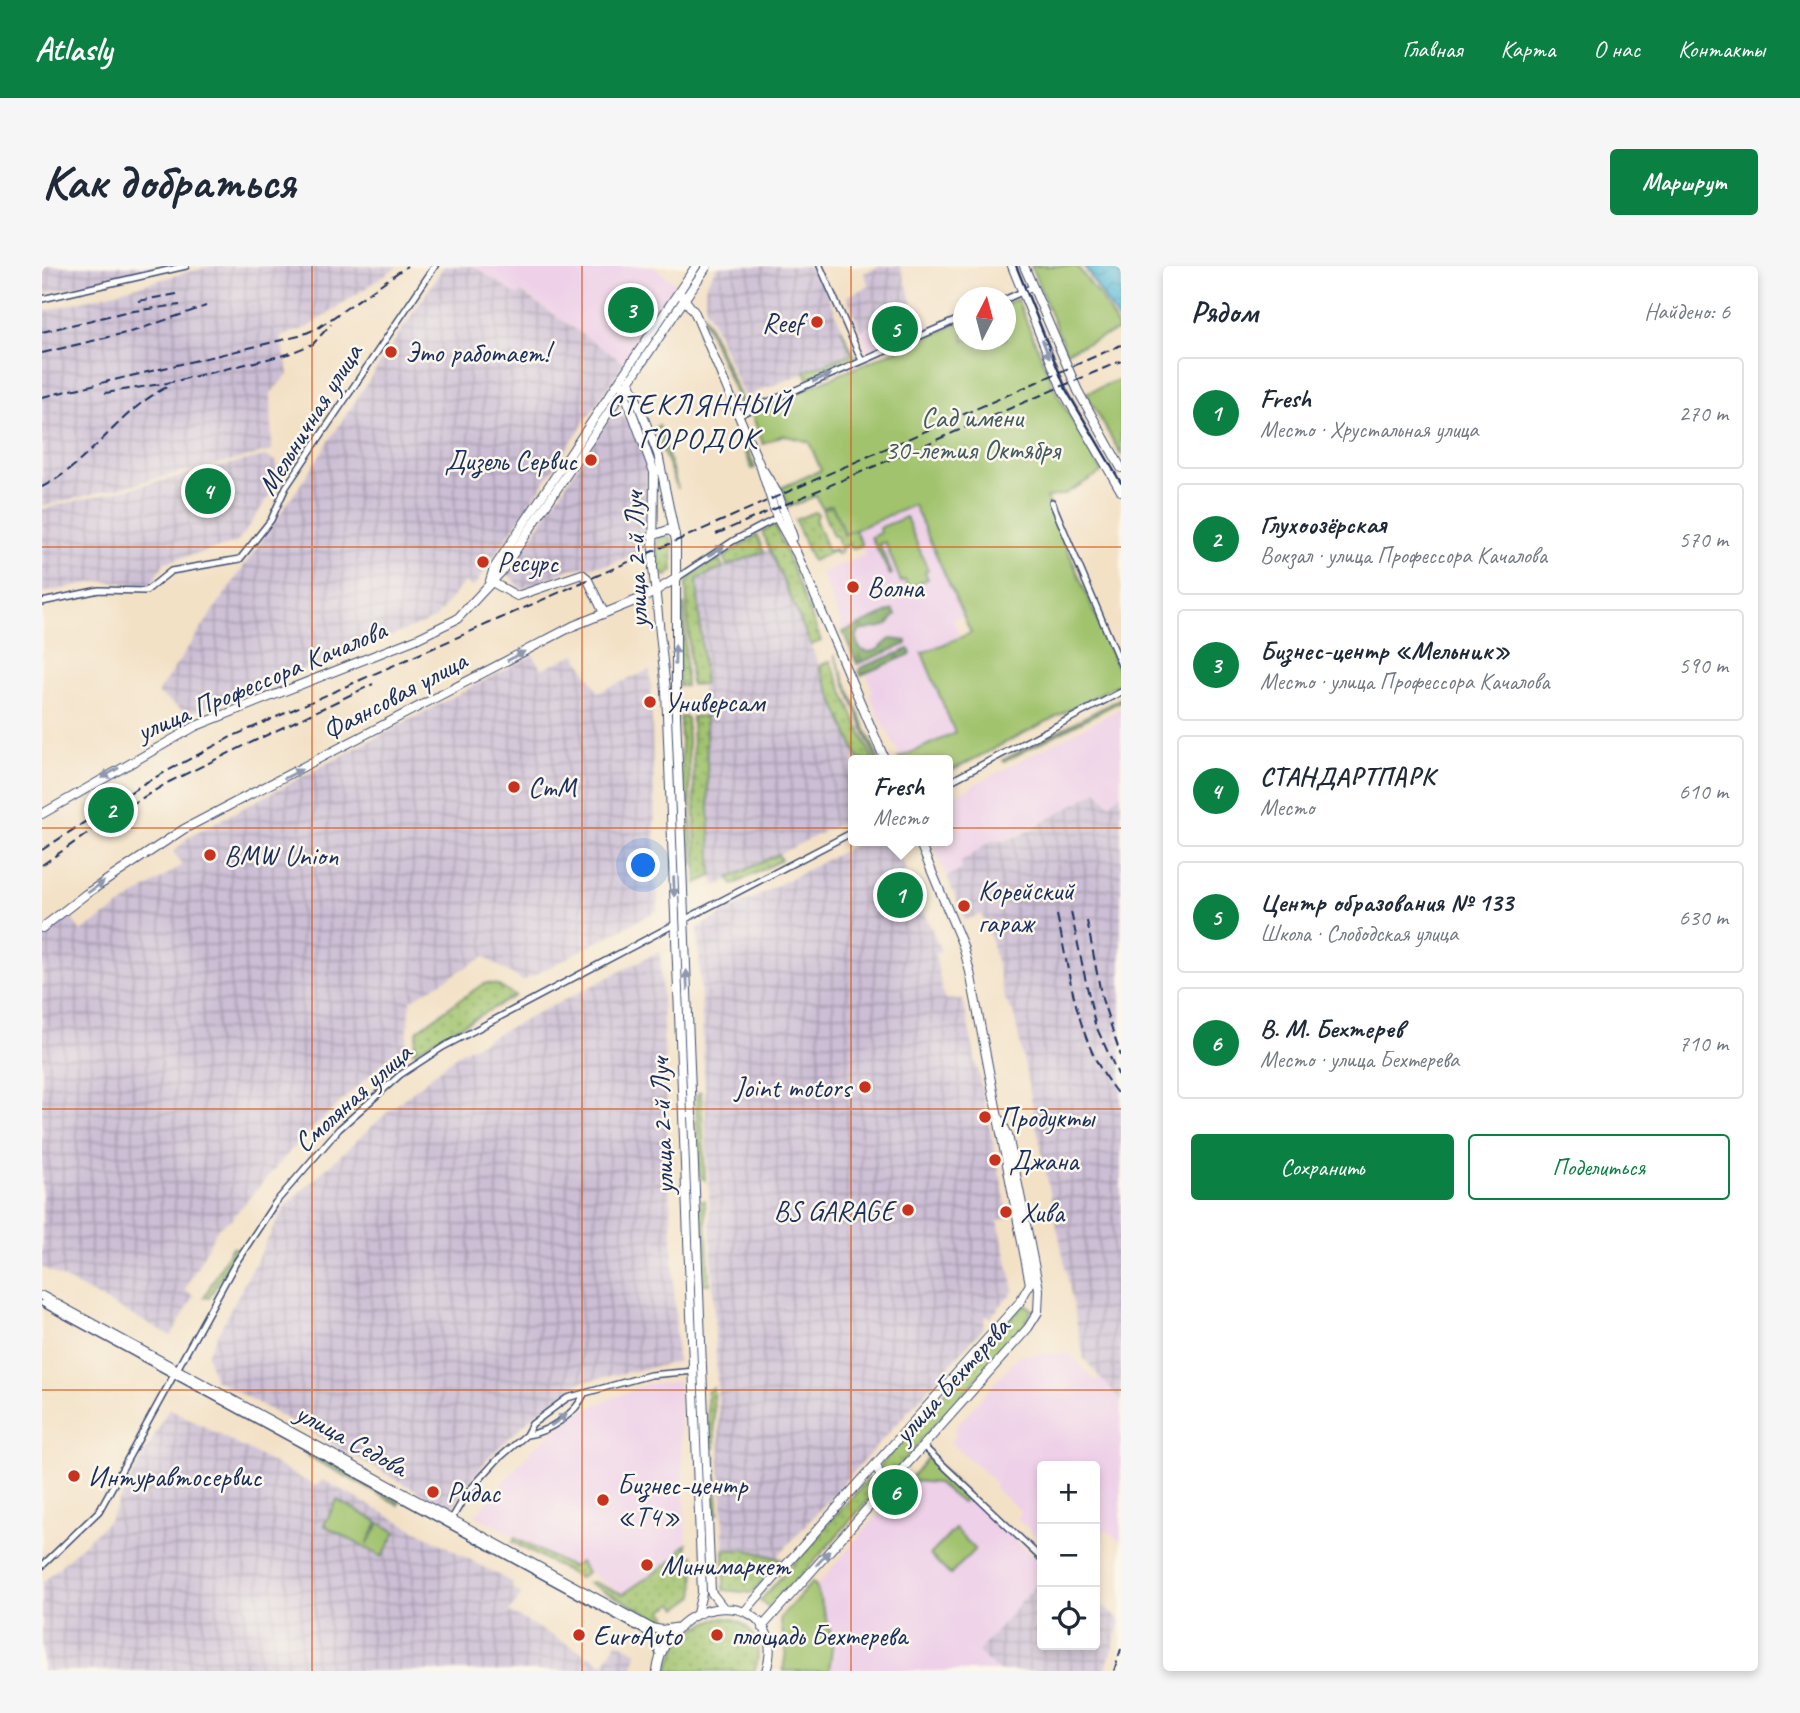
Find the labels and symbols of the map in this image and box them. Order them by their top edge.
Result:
pin: 3 [608,284,654,336]
north arrow [953,287,1016,350]
pin: 5 [872,303,918,355]
place label: Reef [762,305,809,340]
marker: Reef [809,314,825,330]
place label: Это работает! [405,335,555,370]
street label: Мельничная улица [249,336,371,501]
one-way arrow [1040,338,1051,359]
marker: Это работает! [383,344,399,360]
one-way arrow [812,372,833,383]
district label: СТЕКЛЯННЫЙ ГОРОДОК [607,385,795,457]
park label: Сад имени 30-летия Октября [884,400,1062,467]
place label: Дизель Сервис [444,443,579,479]
marker: Дизель Сервис [583,452,599,468]
pin: 4 [185,465,231,517]
street label: улица 2-й Луч [616,488,655,631]
place label: Ресурс [497,545,560,580]
one-way arrow [706,545,726,558]
marker: Ресурс [475,554,491,570]
place label: Волна [867,570,925,605]
marker: Волна [845,579,861,595]
street label: улица Профессора Качалова [129,611,393,750]
street label: Фаянсовая улица [316,642,474,748]
one-way arrow [669,644,681,666]
one-way arrow [506,650,526,661]
place label: Универсам [664,685,767,720]
marker: Универсам [642,694,658,710]
one-way arrow [100,767,120,779]
one-way arrow [283,768,303,779]
place label: СтМ [528,770,578,805]
marker: СтМ [506,779,522,795]
pin: 2 [88,784,134,836]
place label: BMW Union [224,838,339,873]
marker: BMW Union [202,847,218,863]
your location [626,848,660,882]
pin: 1 [877,869,923,921]
place label: Корейский гараж [978,873,1075,940]
one-way arrow [668,876,679,898]
one-way arrow [87,881,106,894]
marker: Корейский гараж [956,898,972,914]
one-way arrow [681,968,693,990]
street label: Смоляная улица [286,1034,420,1159]
street label: улица 2-й Луч [642,1054,681,1197]
place label: Joint motors [733,1070,853,1105]
marker: Joint motors [857,1079,873,1095]
place label: Продукты [999,1100,1096,1135]
marker: Продукты [977,1109,993,1125]
place label: Джана [1009,1143,1080,1178]
marker: Джана [987,1152,1003,1168]
place label: BS GARAGE [774,1193,898,1228]
place label: Хива [1020,1195,1066,1230]
marker: BS GARAGE [900,1202,916,1218]
marker: Хива [998,1204,1014,1220]
street label: улица Бехтерева [884,1309,1018,1452]
street label: улица Седова [288,1394,416,1486]
one-way arrow [550,1413,568,1427]
place label: Интуравтосервис [88,1459,263,1494]
pin: 6 [872,1466,918,1518]
place label: Бизнес-центр «Т4» [617,1467,749,1534]
marker: Интуравтосервис [66,1468,82,1484]
place label: Ридас [447,1475,501,1510]
marker: Ридас [425,1484,441,1500]
marker: Бизнес-центр «Т4» [595,1492,611,1508]
place label: Минимаркет [661,1548,792,1583]
one-way arrow [815,1549,831,1567]
marker: Минимаркет [639,1557,655,1573]
place label: EuroAuto [593,1618,684,1653]
place label: площадь Бехтерева [731,1618,910,1653]
marker: EuroAuto [571,1627,587,1643]
marker: площадь Бехтерева [709,1627,725,1643]

